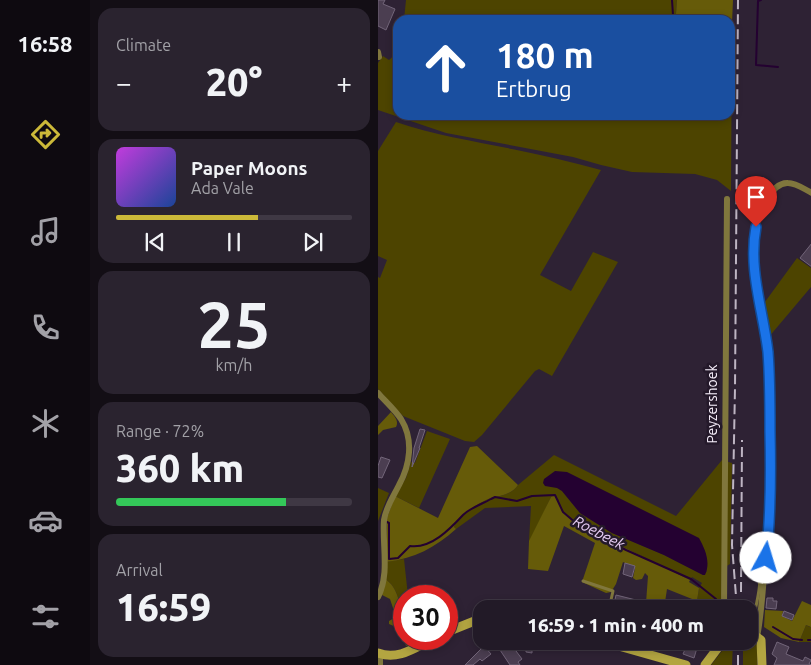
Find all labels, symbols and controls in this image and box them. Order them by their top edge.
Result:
text: 16:58 [17,31,73,56]
icon: ahead [413,35,478,100]
text: 180 m [496,35,594,75]
text: Climate [116,36,171,54]
text: 20° [206,61,262,103]
text: − [116,67,132,98]
text: + [336,67,352,98]
text: Ertbrug [496,76,572,101]
icon: directions [28,117,63,152]
text: Paper Moons [191,157,308,179]
pin [735,176,777,227]
text: Ada Vale [191,179,254,197]
icon: arrive [742,183,770,211]
icon: music [28,214,63,249]
icon: previous [141,228,169,256]
icon: pause [220,228,248,256]
icon: next [299,228,327,256]
text: 25 [197,287,271,360]
icon: phone [28,310,63,345]
text: km/h [216,356,252,374]
street label: Peyzershoek [704,365,720,444]
icon: climate [28,406,63,441]
text: Range · 72% [116,422,204,440]
text: 360 km [116,447,244,489]
icon: car [28,503,63,538]
water label: Roebeek [571,512,628,553]
position arrow [739,531,791,583]
text: Arrival [116,561,163,579]
speed limit sign: 30 [393,585,458,650]
text: 16:59 [116,586,211,628]
icon: filters [28,599,63,634]
text: 16:59 · 1 min · 400 m [527,614,704,636]

